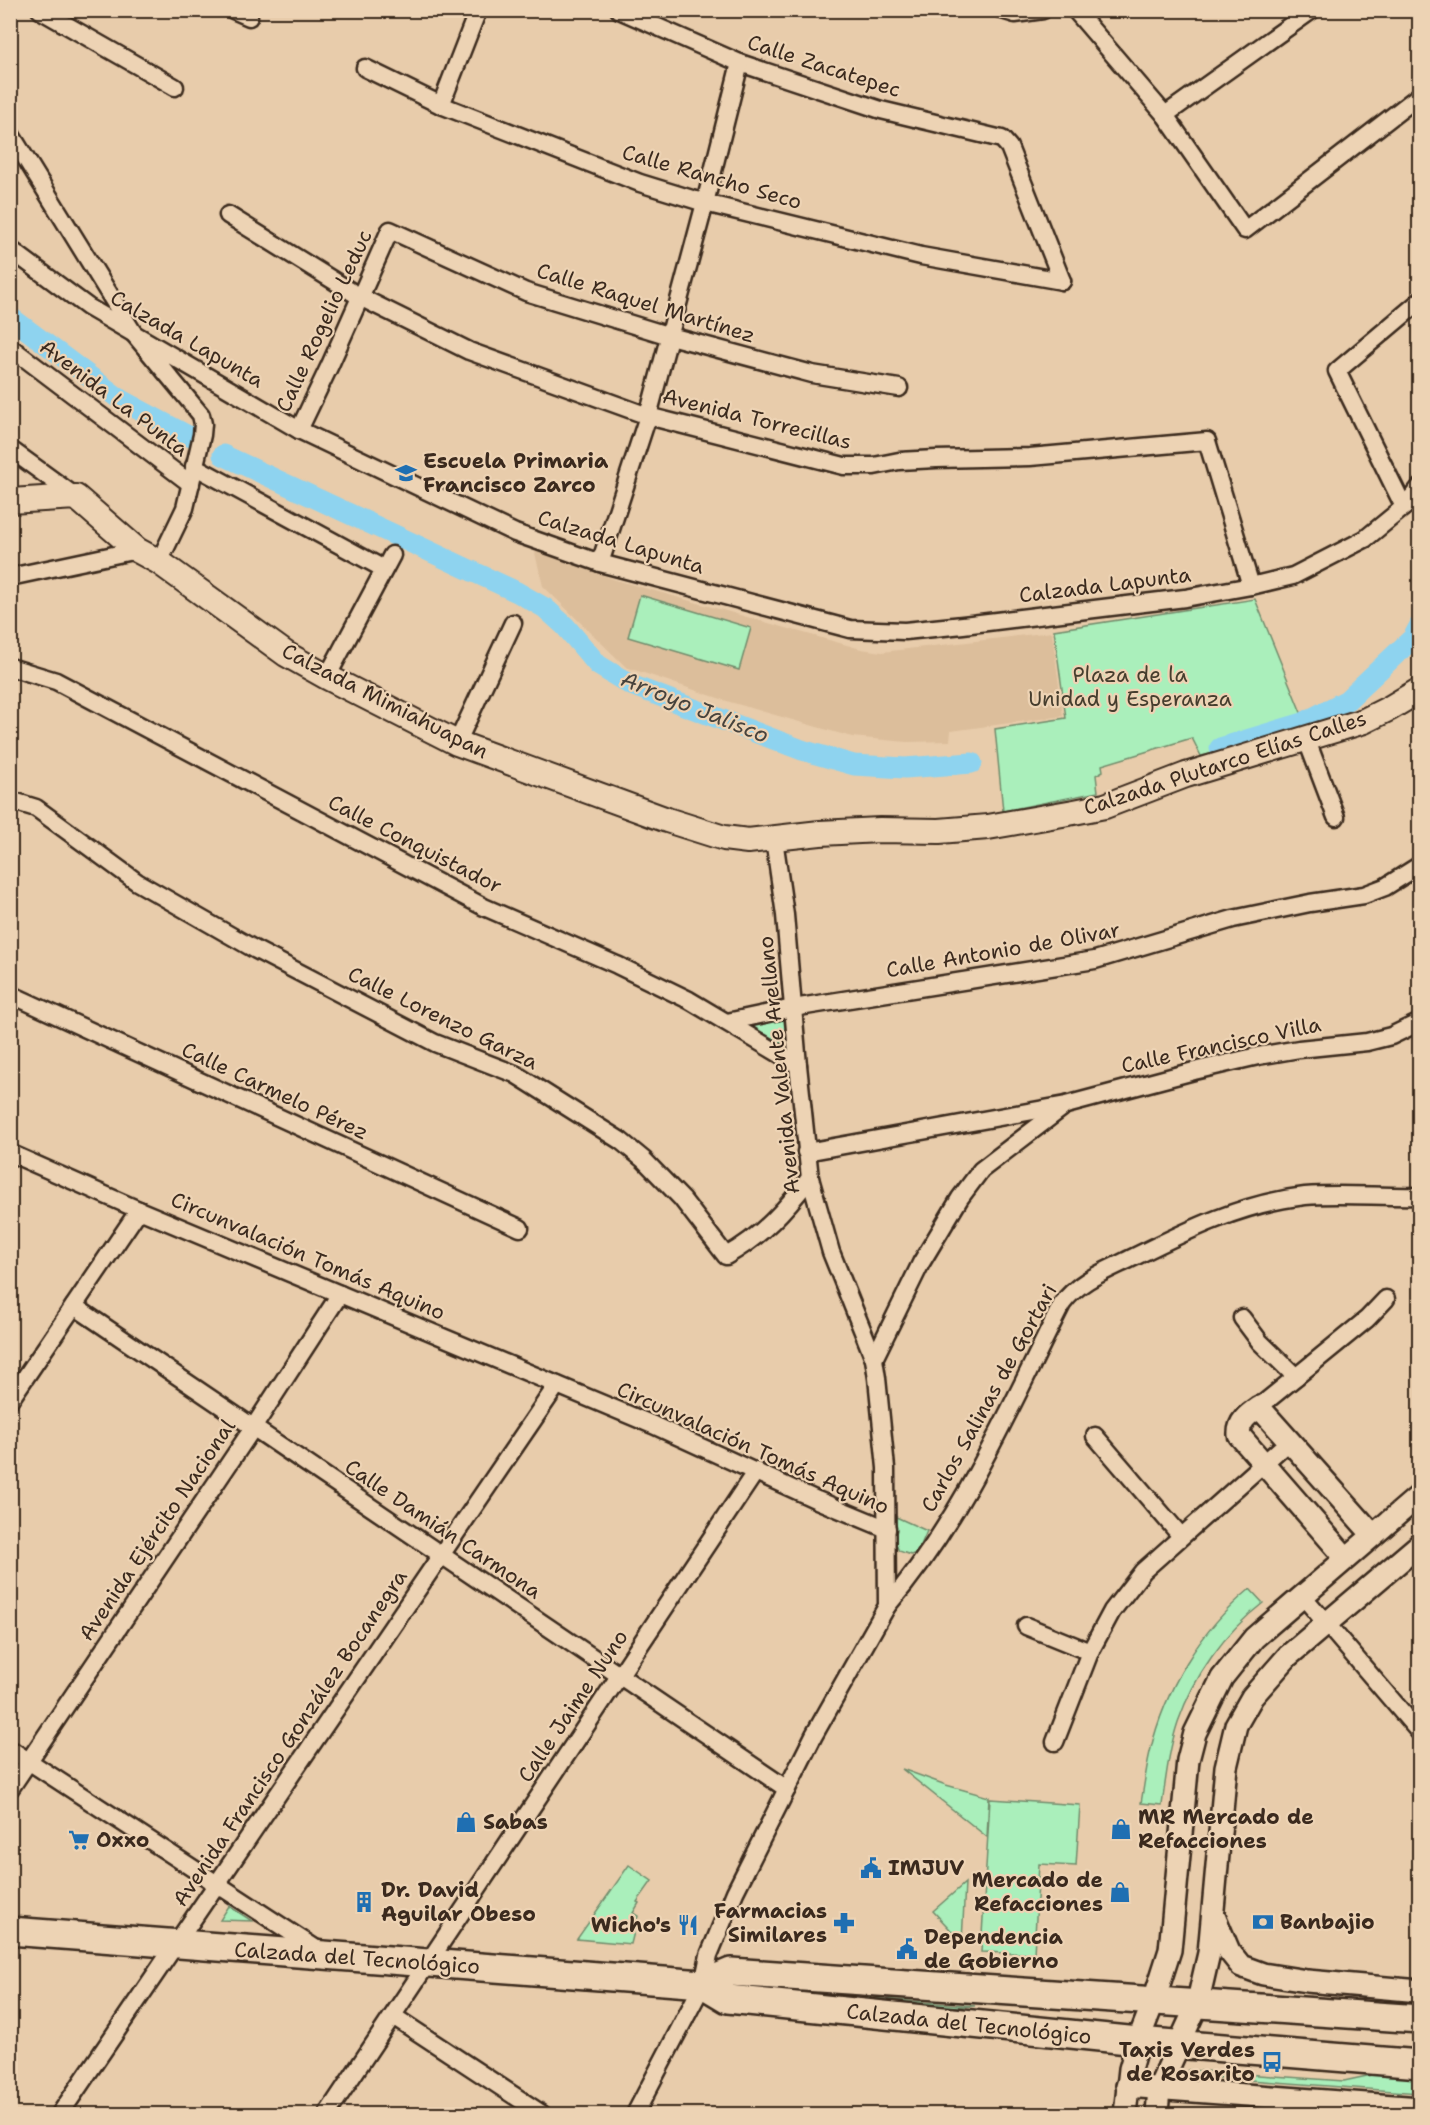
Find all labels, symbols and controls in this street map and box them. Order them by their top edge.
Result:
street label: Calle Zacatepec [744,28,904,104]
street label: Calle Rancho Seco [619,138,805,216]
street label: Calle Rogelio Leduc [269,225,379,417]
street label: Calle Raquel Martínez [533,256,759,350]
street label: Calzada Lapunta [105,284,269,394]
street label: Avenida La Punta [34,333,194,463]
street label: Avenida Torrecillas [660,382,854,456]
place label: Escuela Primaria Francisco Zarco [423,447,609,499]
school or university icon: Escuela Primaria Francisco Zarco [394,461,418,485]
street label: Calzada Lapunta [534,503,708,581]
street label: Calzada Lapunta [1018,561,1192,609]
street label: Calzada Mimiahuapan [277,637,493,765]
park label: Plaza de la Unidad y Esperanza [1028,661,1232,713]
water label: Arroyo Jalisco [617,664,773,750]
street label: Calzada Plutarco Elías Calles [1080,704,1370,822]
street label: Calle Conquistador [323,788,507,900]
street label: Calle Antonio de Olivar [884,916,1122,984]
street label: Avenida Valente Arellano [752,935,806,1195]
street label: Calle Lorenzo Garza [343,960,543,1076]
street label: Calle Francisco Villa [1119,1010,1323,1080]
street label: Calle Carmelo Pérez [177,1035,373,1147]
street label: Circunvalación Tomás Aquino [167,1185,449,1327]
street label: Carlos Salinas de Gortari [915,1279,1063,1517]
street label: Circunvalación Tomás Aquino [612,1375,894,1521]
street label: Avenida Ejército Nacional [72,1413,242,1646]
street label: Calle Damián Carmona [339,1453,547,1605]
street label: Avenida Francisco González Bocanegra [166,1564,414,1912]
street label: Calle Jaime Nuno [511,1624,635,1788]
place label: MR Mercado de Refacciones [1138,1803,1314,1855]
place label: Sabas [483,1808,548,1836]
shop icon: Sabas [454,1810,478,1834]
shop icon: MR Mercado de Refacciones [1109,1817,1133,1841]
place label: Oxxo [96,1826,149,1854]
supermarket icon: Oxxo [67,1828,91,1852]
place label: IMJUV [888,1854,964,1882]
public building icon: IMJUV [859,1856,883,1880]
place label: Mercado de Refacciones [972,1866,1103,1918]
place label: Dr. David Aguilar Obeso [381,1876,536,1928]
shop icon: Mercado de Refacciones [1108,1880,1132,1904]
building icon: Dr. David Aguilar Obeso [352,1890,376,1914]
place label: Farmacias Similares [714,1897,827,1949]
place label: Banbajio [1280,1908,1375,1936]
bank icon: Banbajio [1251,1910,1275,1934]
place label: Wicho's [591,1911,671,1939]
pharmacy icon: Farmacias Similares [832,1911,856,1935]
restaurant icon: Wicho's [676,1913,700,1937]
place label: Dependencia de Gobierno [924,1923,1063,1975]
street label: Calzada del Tecnológico [233,1935,481,1981]
public building icon: Dependencia de Gobierno [895,1937,919,1961]
street label: Calzada del Tecnológico [845,1997,1093,2051]
place label: Taxis Verdes de Rosarito [1119,2036,1255,2088]
bus stop icon: Taxis Verdes de Rosarito [1260,2050,1284,2074]

